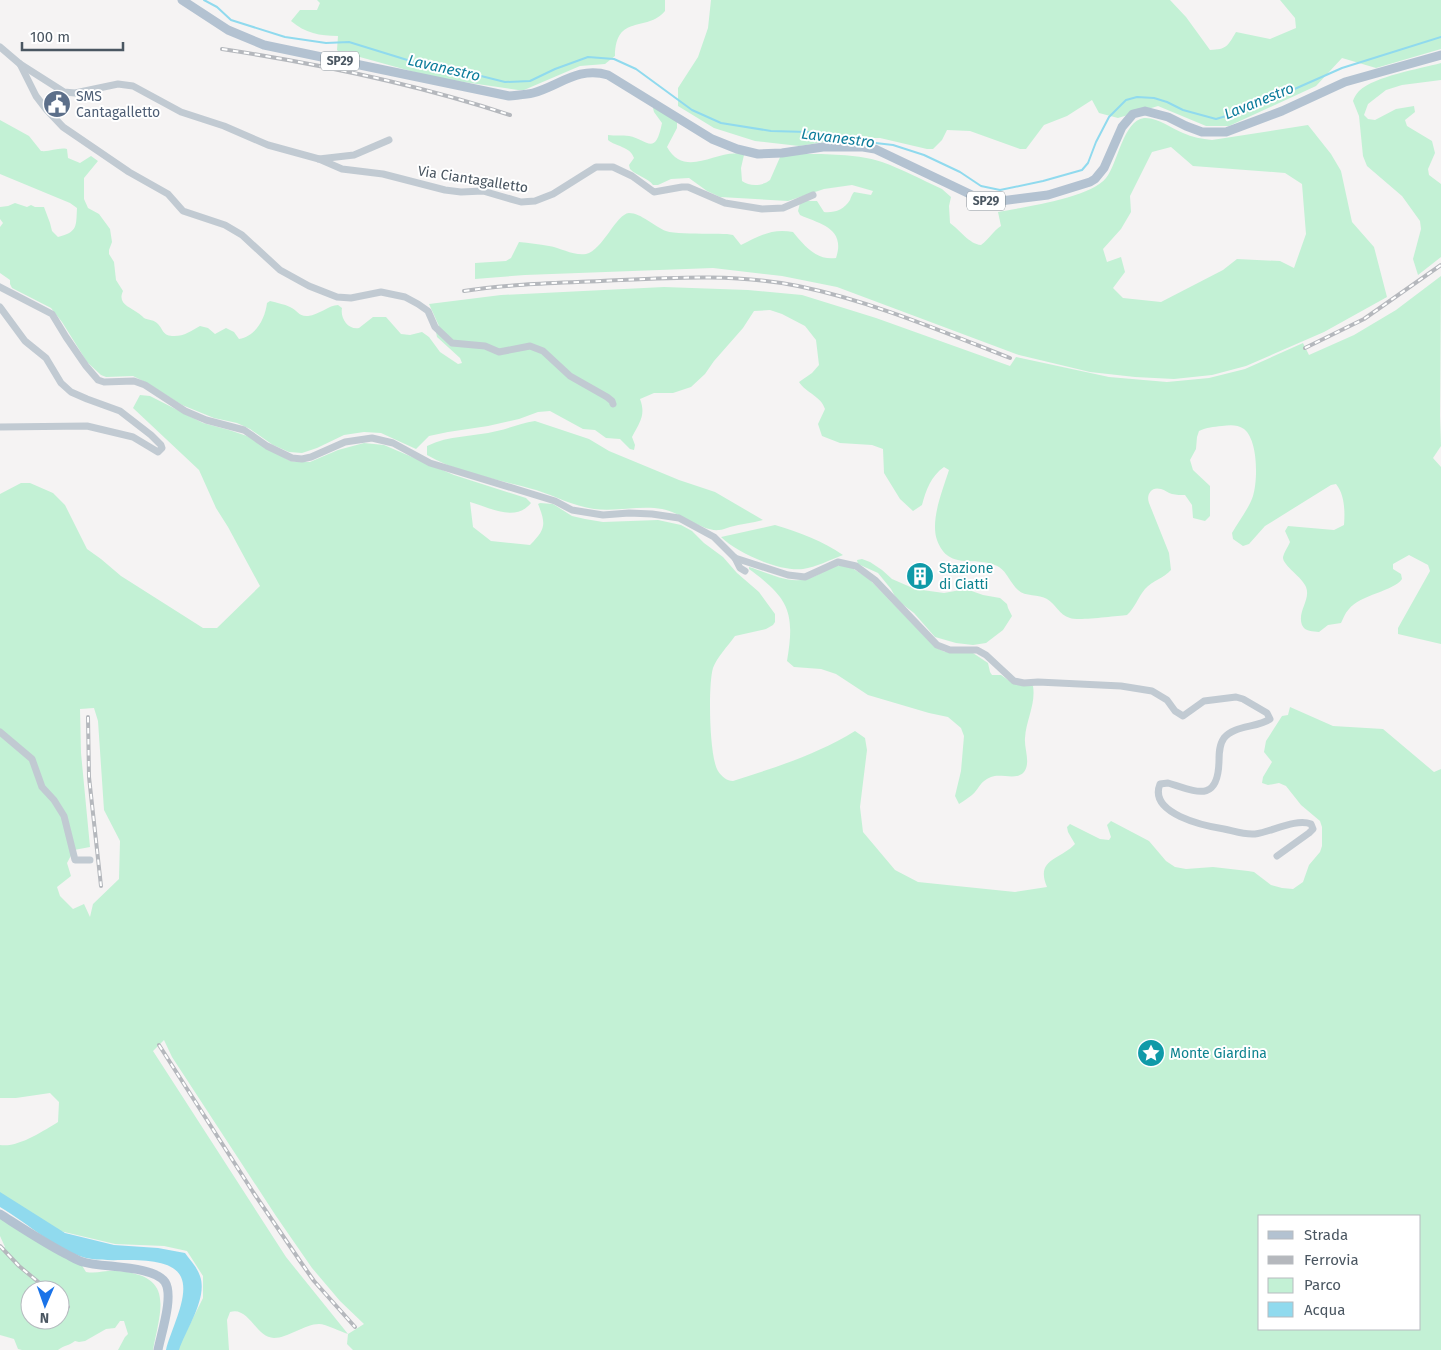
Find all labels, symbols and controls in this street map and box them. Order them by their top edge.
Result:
scale bar [22,20,124,52]
text: 100 m [30,28,70,46]
road number: SP29 [321,51,359,70]
water label: Lavanestro [406,51,482,85]
water label: Lavanestro [1221,79,1297,123]
place label: SMS Cantagalletto [76,88,160,121]
public building icon: SMS Cantagalletto [42,89,72,119]
water label: Lavanestro [800,125,876,151]
street label: Via Ciantagalletto [417,162,529,197]
road number: SP29 [967,192,1005,210]
place label: Stazione di Ciatti [939,560,993,593]
building icon: Stazione di Ciatti [905,561,935,591]
place icon: Monte Giardina [1136,1038,1166,1068]
place label: Monte Giardina [1170,1045,1267,1062]
legend [1258,1215,1421,1330]
text: Strada [1304,1226,1348,1244]
text: Ferrovia [1304,1251,1359,1269]
text: Parco [1304,1276,1341,1294]
north arrow [20,1280,70,1330]
text: Acqua [1304,1301,1345,1319]
text: N [40,1309,50,1326]

